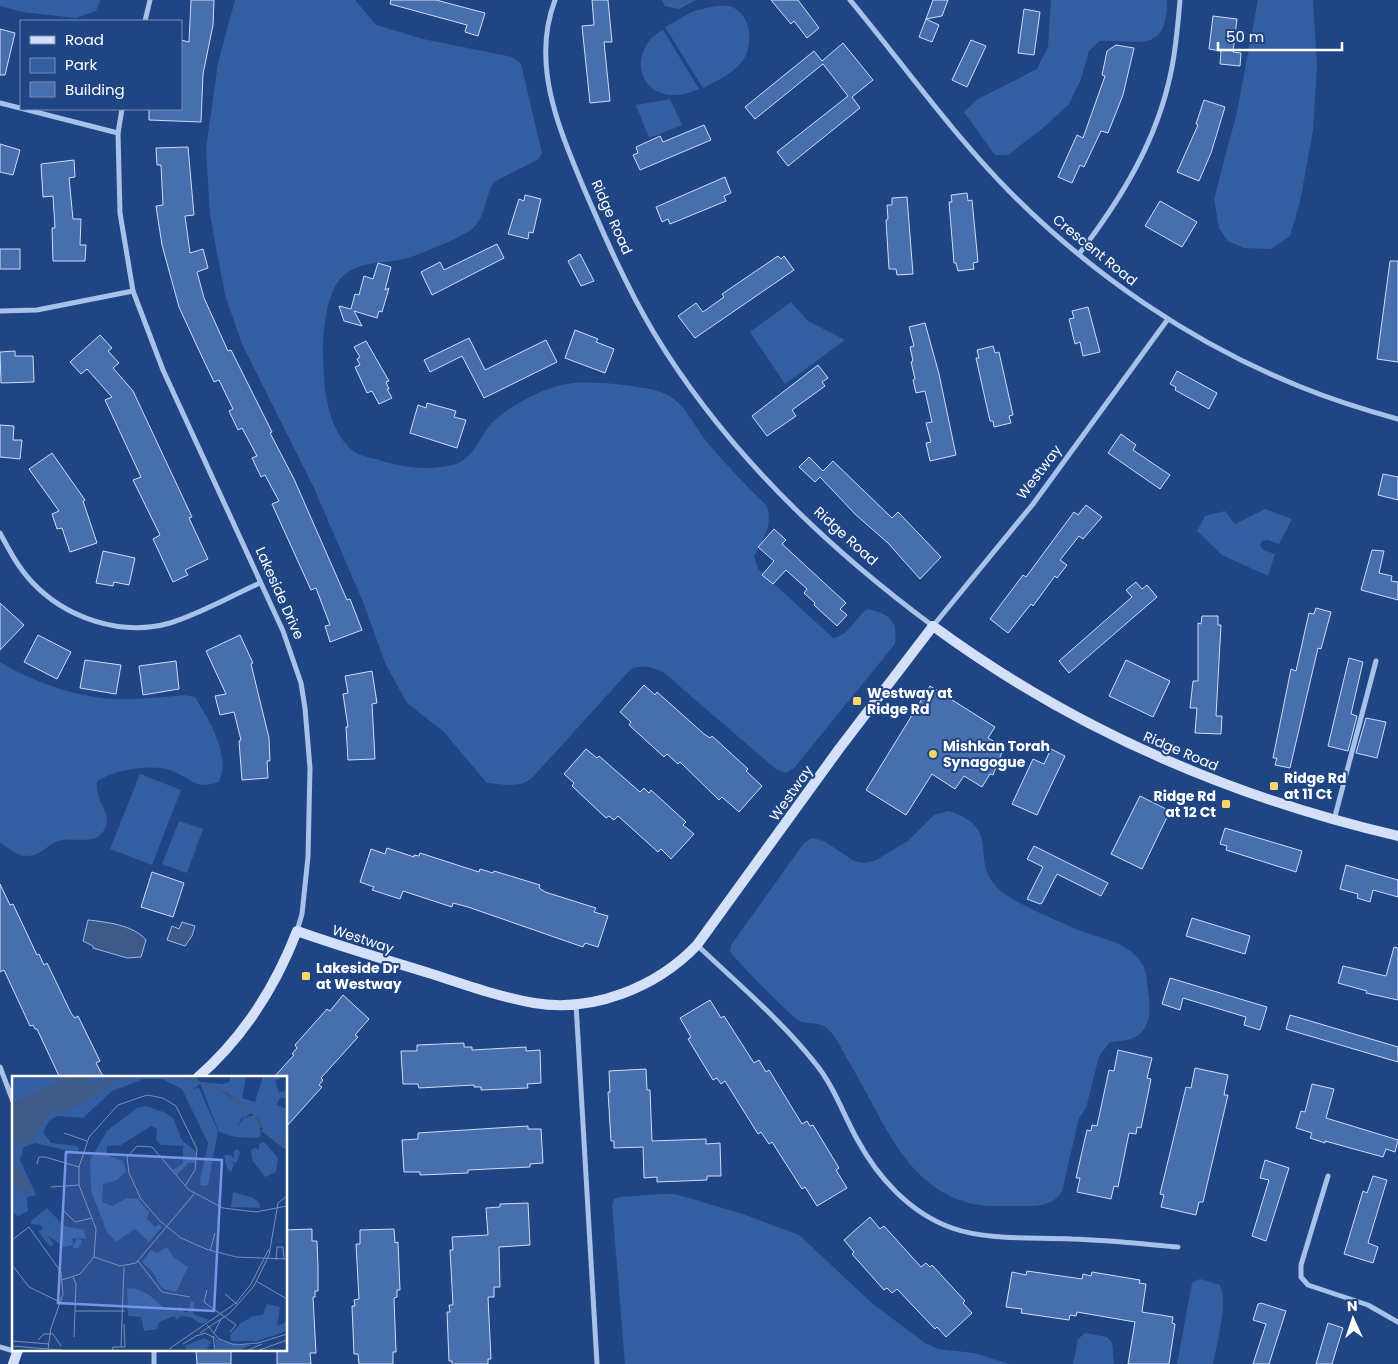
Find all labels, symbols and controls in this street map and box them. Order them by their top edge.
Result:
legend [20,20,182,110]
scale bar [1218,20,1342,52]
text: 50 m [1226,26,1264,47]
text: Road [65,29,104,50]
text: Park [65,54,97,75]
text: Building [65,79,125,100]
street label: Ridge Road [587,177,637,257]
street label: Crescent Road [1049,210,1141,290]
street label: Westway [1012,441,1066,503]
street label: Ridge Road [810,502,882,570]
street label: Lakeside Drive [251,544,309,643]
place label: Westway at Ridge Rd [867,683,953,719]
marker: Westway at Ridge Rd [851,695,863,707]
street label: Ridge Road [1140,726,1222,776]
place label: Mishkan Torah Synagogue [943,736,1050,772]
marker: Mishkan Torah Synagogue [927,748,939,760]
street label: Westway [765,761,817,825]
place label: Ridge Rd at 11 Ct [1284,768,1347,804]
marker: Ridge Rd at 11 Ct [1268,780,1280,792]
place label: Ridge Rd at 12 Ct [1154,786,1216,822]
marker: Ridge Rd at 12 Ct [1220,798,1232,810]
street label: Westway [330,920,396,958]
place label: Lakeside Dr at Westway [316,958,402,994]
marker: Lakeside Dr at Westway [300,970,312,982]
inset map [12,1076,288,1352]
north arrow [1328,1294,1378,1344]
text: N [1347,1296,1358,1316]

